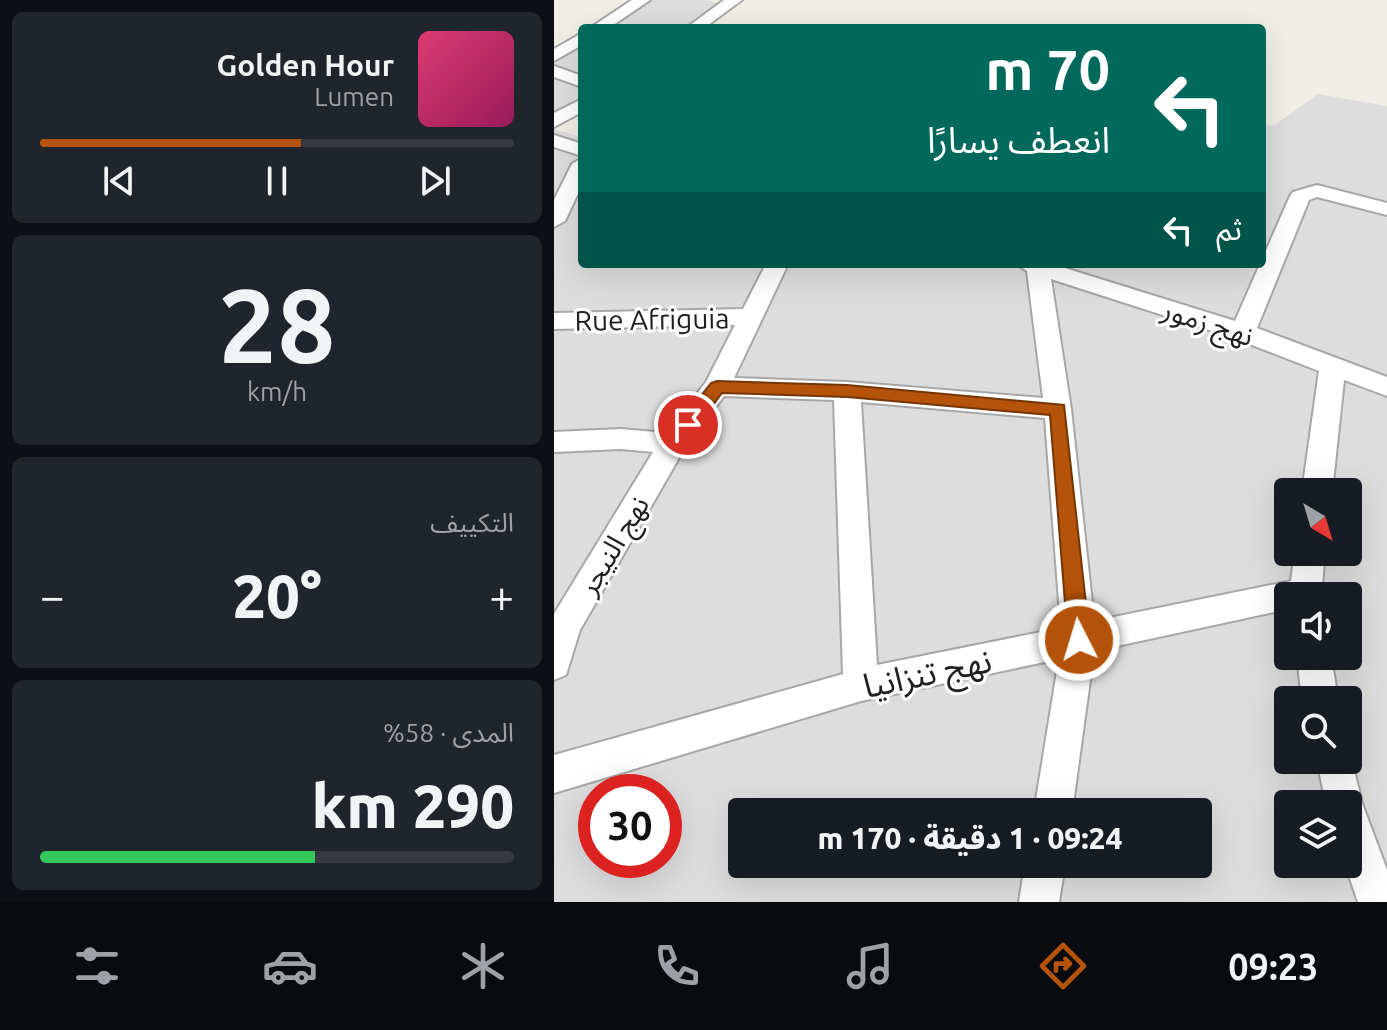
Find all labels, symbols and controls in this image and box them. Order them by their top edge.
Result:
text: 70 m [985,38,1110,101]
text: Golden Hour [216,48,394,82]
icon: left [1138,56,1242,160]
text: Lumen [314,82,394,111]
text: انعطف يسارًا [927,119,1110,160]
icon: previous [97,159,141,203]
icon: pause [255,159,299,203]
icon: next [413,159,457,203]
icon: left [1156,208,1200,252]
text: ثم [1216,212,1242,246]
text: 28 [218,266,336,383]
street label: نهج زمور [1156,292,1257,357]
street label: Rue Afriguia [574,302,730,336]
text: km/h [247,377,307,406]
pin [654,391,722,459]
icon: arrive [666,403,710,447]
north arrow [1274,478,1362,566]
map controls [1274,478,1362,878]
street label: نهج النيجر [571,490,660,604]
text: التكييف [430,508,514,537]
text: 20° [232,562,322,629]
text: − [40,571,65,620]
text: + [489,571,514,620]
button: sound [1274,582,1362,670]
position arrow [1037,598,1121,682]
street label: نهج تنزانيا [859,640,996,711]
button: search [1274,686,1362,774]
text: المدى · 58% [383,718,514,747]
text: 290 km [312,772,514,839]
speed limit sign: 30 [578,774,682,878]
button: layers [1274,790,1362,878]
text: 09:24 · 1 دقيقة · 170 m [818,821,1122,855]
icon: filters [69,938,125,994]
icon: car [262,938,318,994]
icon: climate [455,938,511,994]
icon: phone [649,938,705,994]
icon: music [842,938,898,994]
icon: directions [1035,938,1091,994]
text: 09:23 [1228,946,1318,987]

